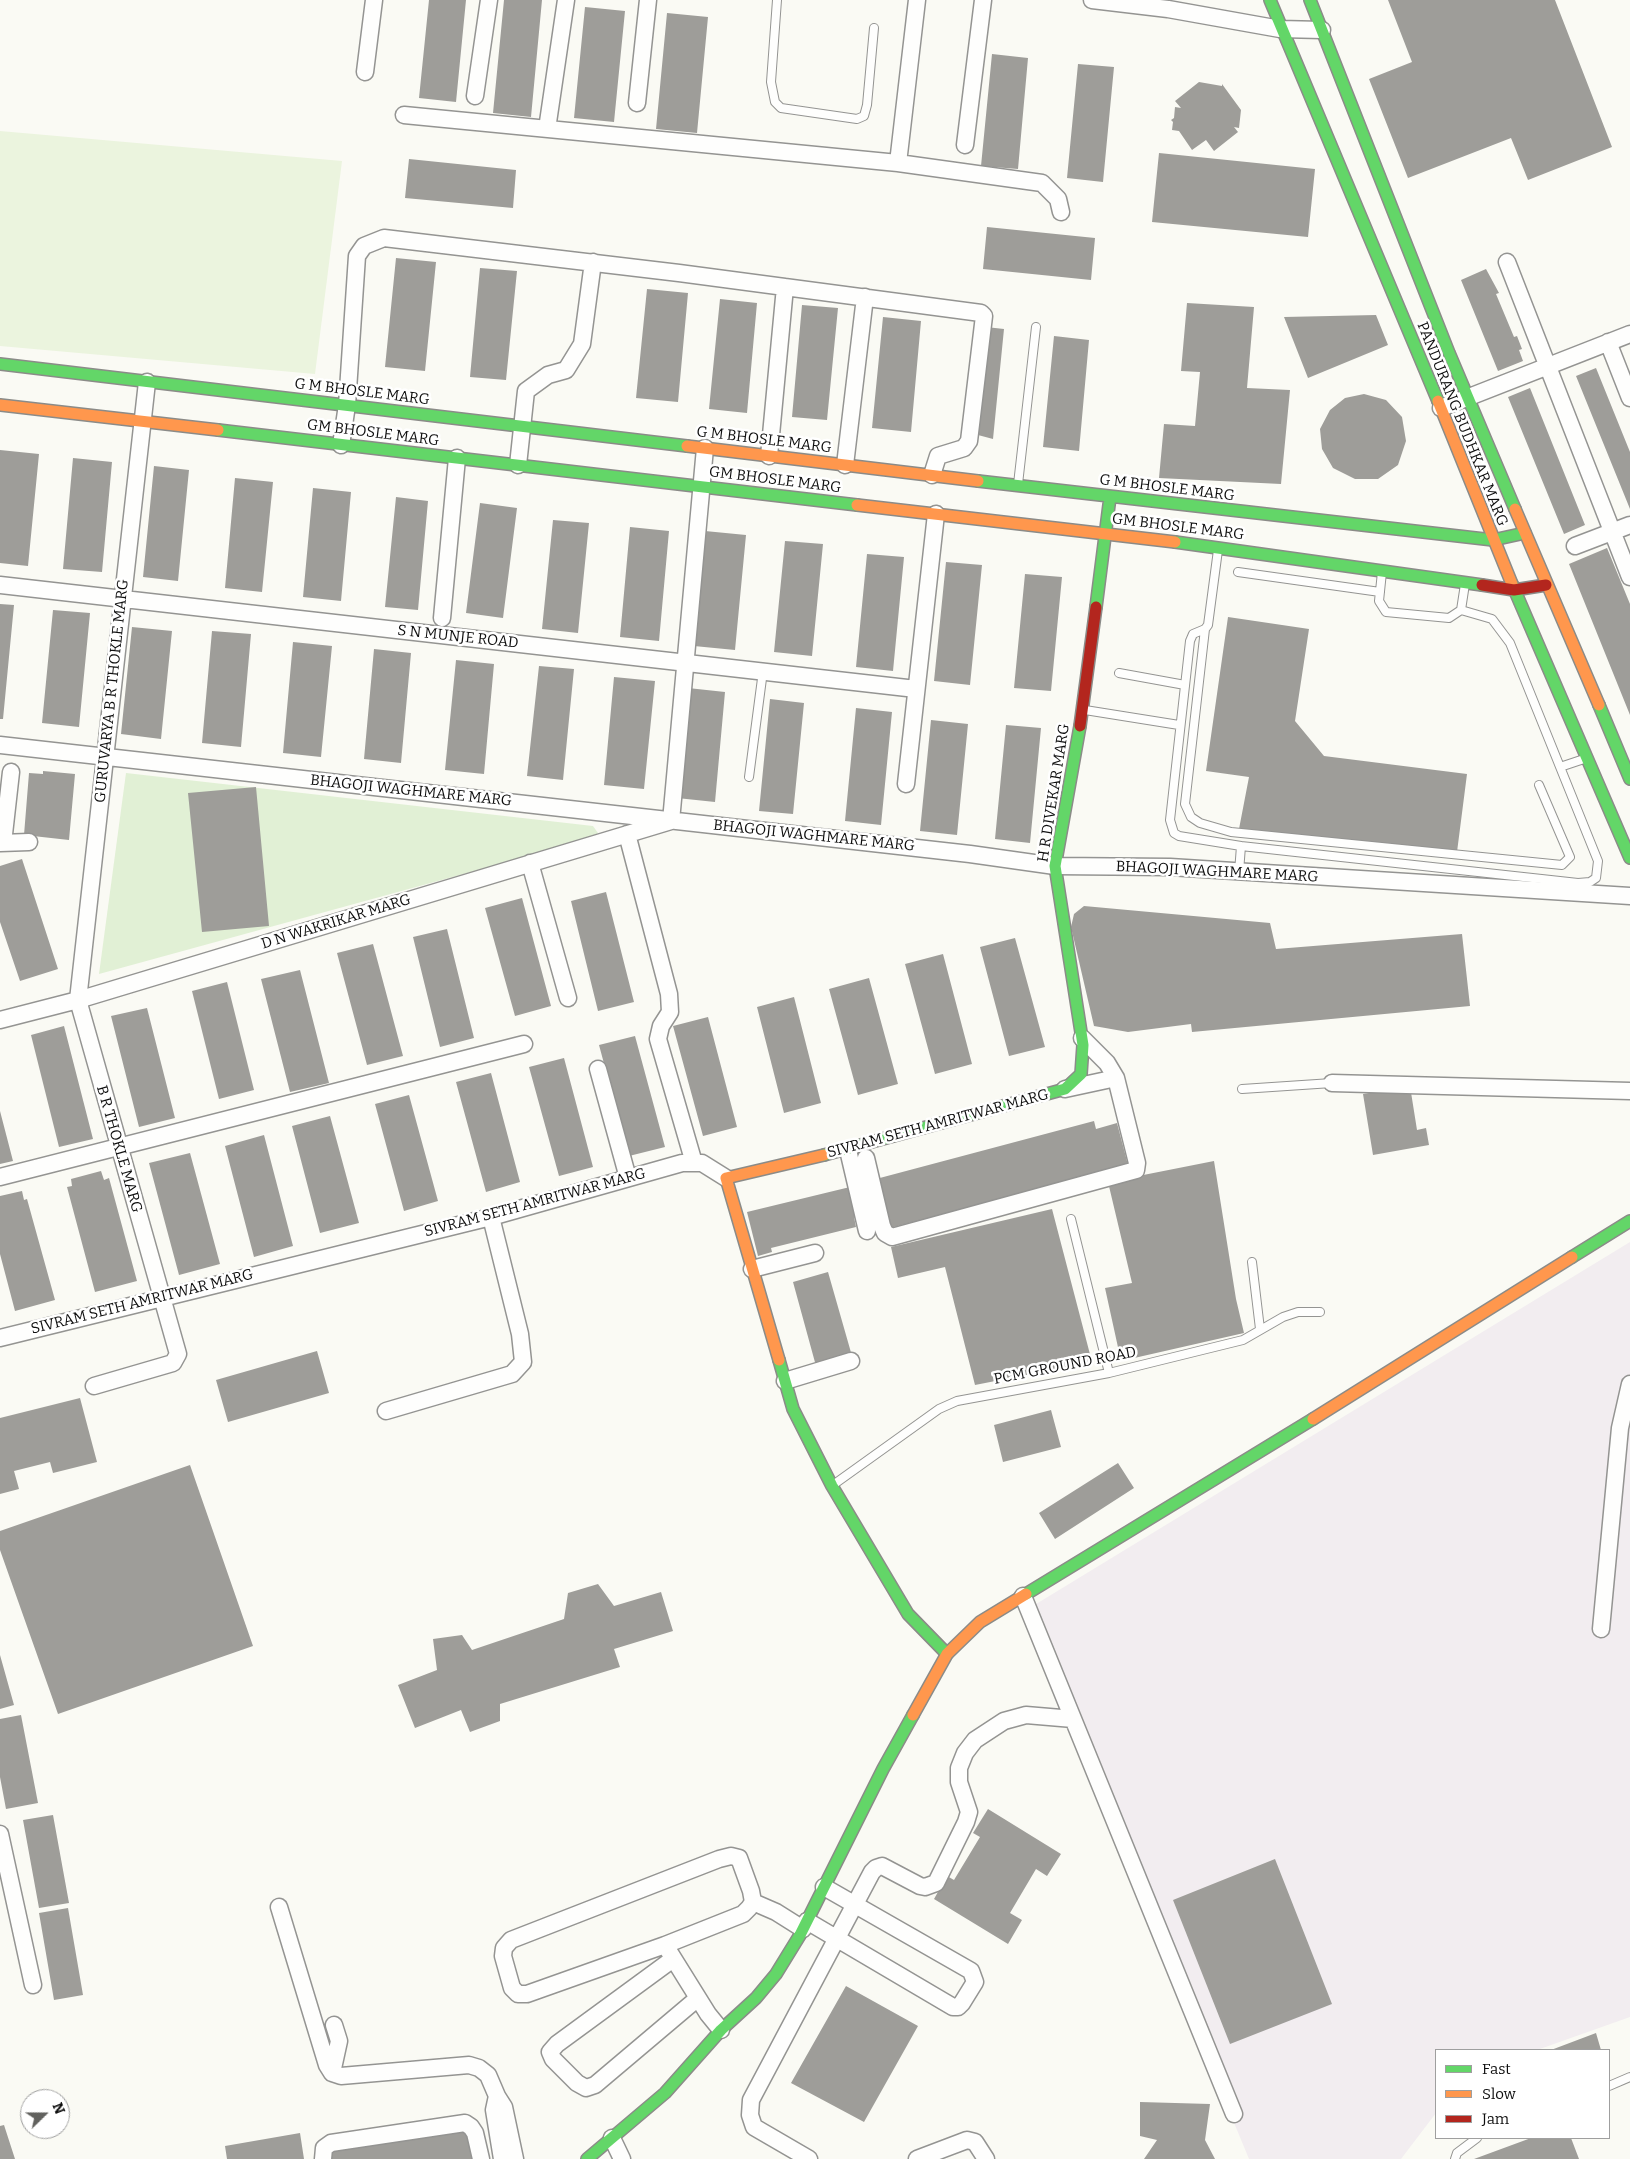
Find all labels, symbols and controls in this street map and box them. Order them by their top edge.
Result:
street label: PANDURANG BUDHKAR MARG [1413,319,1511,529]
street label: G M BHOSLE MARG [293,375,431,409]
street label: GM BHOSLE MARG [306,416,440,450]
street label: G M BHOSLE MARG [695,423,833,457]
street label: GM BHOSLE MARG [708,463,842,497]
street label: G M BHOSLE MARG [1098,471,1236,505]
street label: GM BHOSLE MARG [1111,510,1245,544]
street label: GURUVARYA B R THOKLE MARG [91,578,133,804]
street label: S N MUNJE ROAD [397,622,519,652]
street label: H R DIVEKAR MARG [1034,722,1074,864]
street label: BHAGOJI WAGHMARE MARG [309,771,513,811]
street label: BHAGOJI WAGHMARE MARG [712,816,916,856]
street label: BHAGOJI WAGHMARE MARG [1115,858,1319,886]
street label: D N WAKRIKAR MARG [259,891,413,953]
street label: B R THOKLE MARG [92,1083,146,1215]
street label: SIVRAM SETH AMRITWAR MARG [825,1086,1051,1162]
street label: SIVRAM SETH AMRITWAR MARG [422,1165,648,1241]
street label: SIVRAM SETH AMRITWAR MARG [29,1266,255,1338]
street label: PCM GROUND ROAD [992,1343,1138,1389]
legend [1435,2049,1610,2139]
text: Fast [1482,2060,1511,2078]
text: Slow [1482,2085,1516,2103]
north arrow [20,2089,70,2139]
text: N [49,2100,68,2117]
text: Jam [1482,2110,1509,2128]

